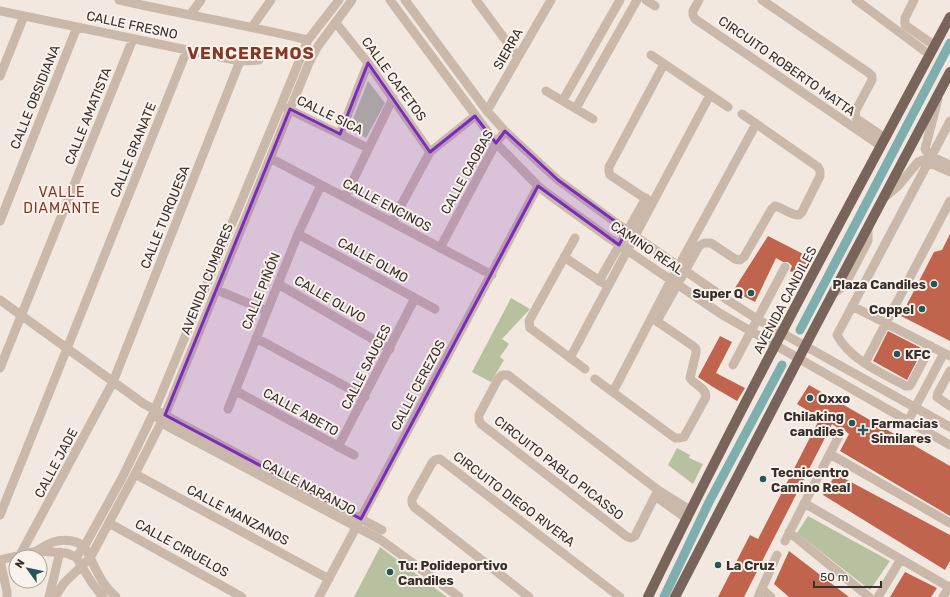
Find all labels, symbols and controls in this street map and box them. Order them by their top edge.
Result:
street label: CALLE FRESNO [85,8,179,42]
street label: CIRCUITO ROBERTO MATTA [716,13,859,119]
street label: SIERRA [490,25,526,72]
street label: CALLE CAFETOS [359,34,429,124]
street label: CALLE OBSIDIANA [7,42,63,151]
district label: VENCEREMOS [187,43,315,63]
street label: CALLE AMATISTA [62,65,114,167]
street label: CALLE SICA [294,92,366,138]
street label: CALLE GRANATE [107,100,159,200]
street label: CALLE CAOBAS [438,127,496,217]
street label: CALLE TURQUESA [137,163,193,271]
street label: CALLE ENCINOS [340,175,434,235]
district label: VALLE DIAMANTE [23,184,101,217]
street label: CAMINO REAL [608,218,687,278]
street label: AVENIDA CUMBRES [178,221,236,337]
street label: CALLE OLMO [335,234,411,286]
street label: AVENIDA CANDILES [750,244,820,356]
street label: CALLE PIÑÓN [239,250,283,332]
street label: CALLE OLIVO [292,273,368,326]
place label: Plaza Candiles [832,277,926,292]
marker: Plaza Candiles [929,279,939,289]
place label: Super Q [692,286,743,301]
marker: Super Q [746,288,756,298]
place label: Coppel [869,302,914,317]
marker: Coppel [917,304,927,314]
street label: CALLE SAUCES [338,322,394,412]
street label: CALLE CEREZOS [388,337,448,433]
place label: KFC [905,347,931,362]
marker: KFC [892,349,902,359]
street label: CALLE ABETO [261,385,342,439]
place label: Oxxo [818,391,850,406]
marker: Oxxo [805,393,815,403]
place label: Chilaking candiles [783,409,844,439]
street label: CIRCUITO PABLO PICASSO [491,413,627,523]
place label: Farmacias Similares [871,416,938,446]
marker: Chilaking candiles [847,418,857,428]
marker: Farmacias Similares [858,425,868,435]
street label: CALLE JADE [31,426,81,500]
street label: CIRCUITO DIEGO RIVERA [450,448,578,550]
street label: CALLE NARANJO [260,456,359,518]
place label: Tecnicentro Camino Real [771,465,851,495]
marker: Tecnicentro Camino Real [758,474,768,484]
street label: CALLE MANZANOS [184,482,292,548]
street label: CALLE CIRUELOS [133,516,231,580]
north arrow [8,549,48,589]
text: N [12,557,28,571]
place label: Tu: Polideportivo Candiles [398,558,508,588]
place label: La Cruz [726,558,775,573]
marker: La Cruz [713,560,723,570]
scale bar [814,563,881,589]
marker: Tu: Polideportivo Candiles [385,567,395,577]
text: 50 m [820,570,848,584]

